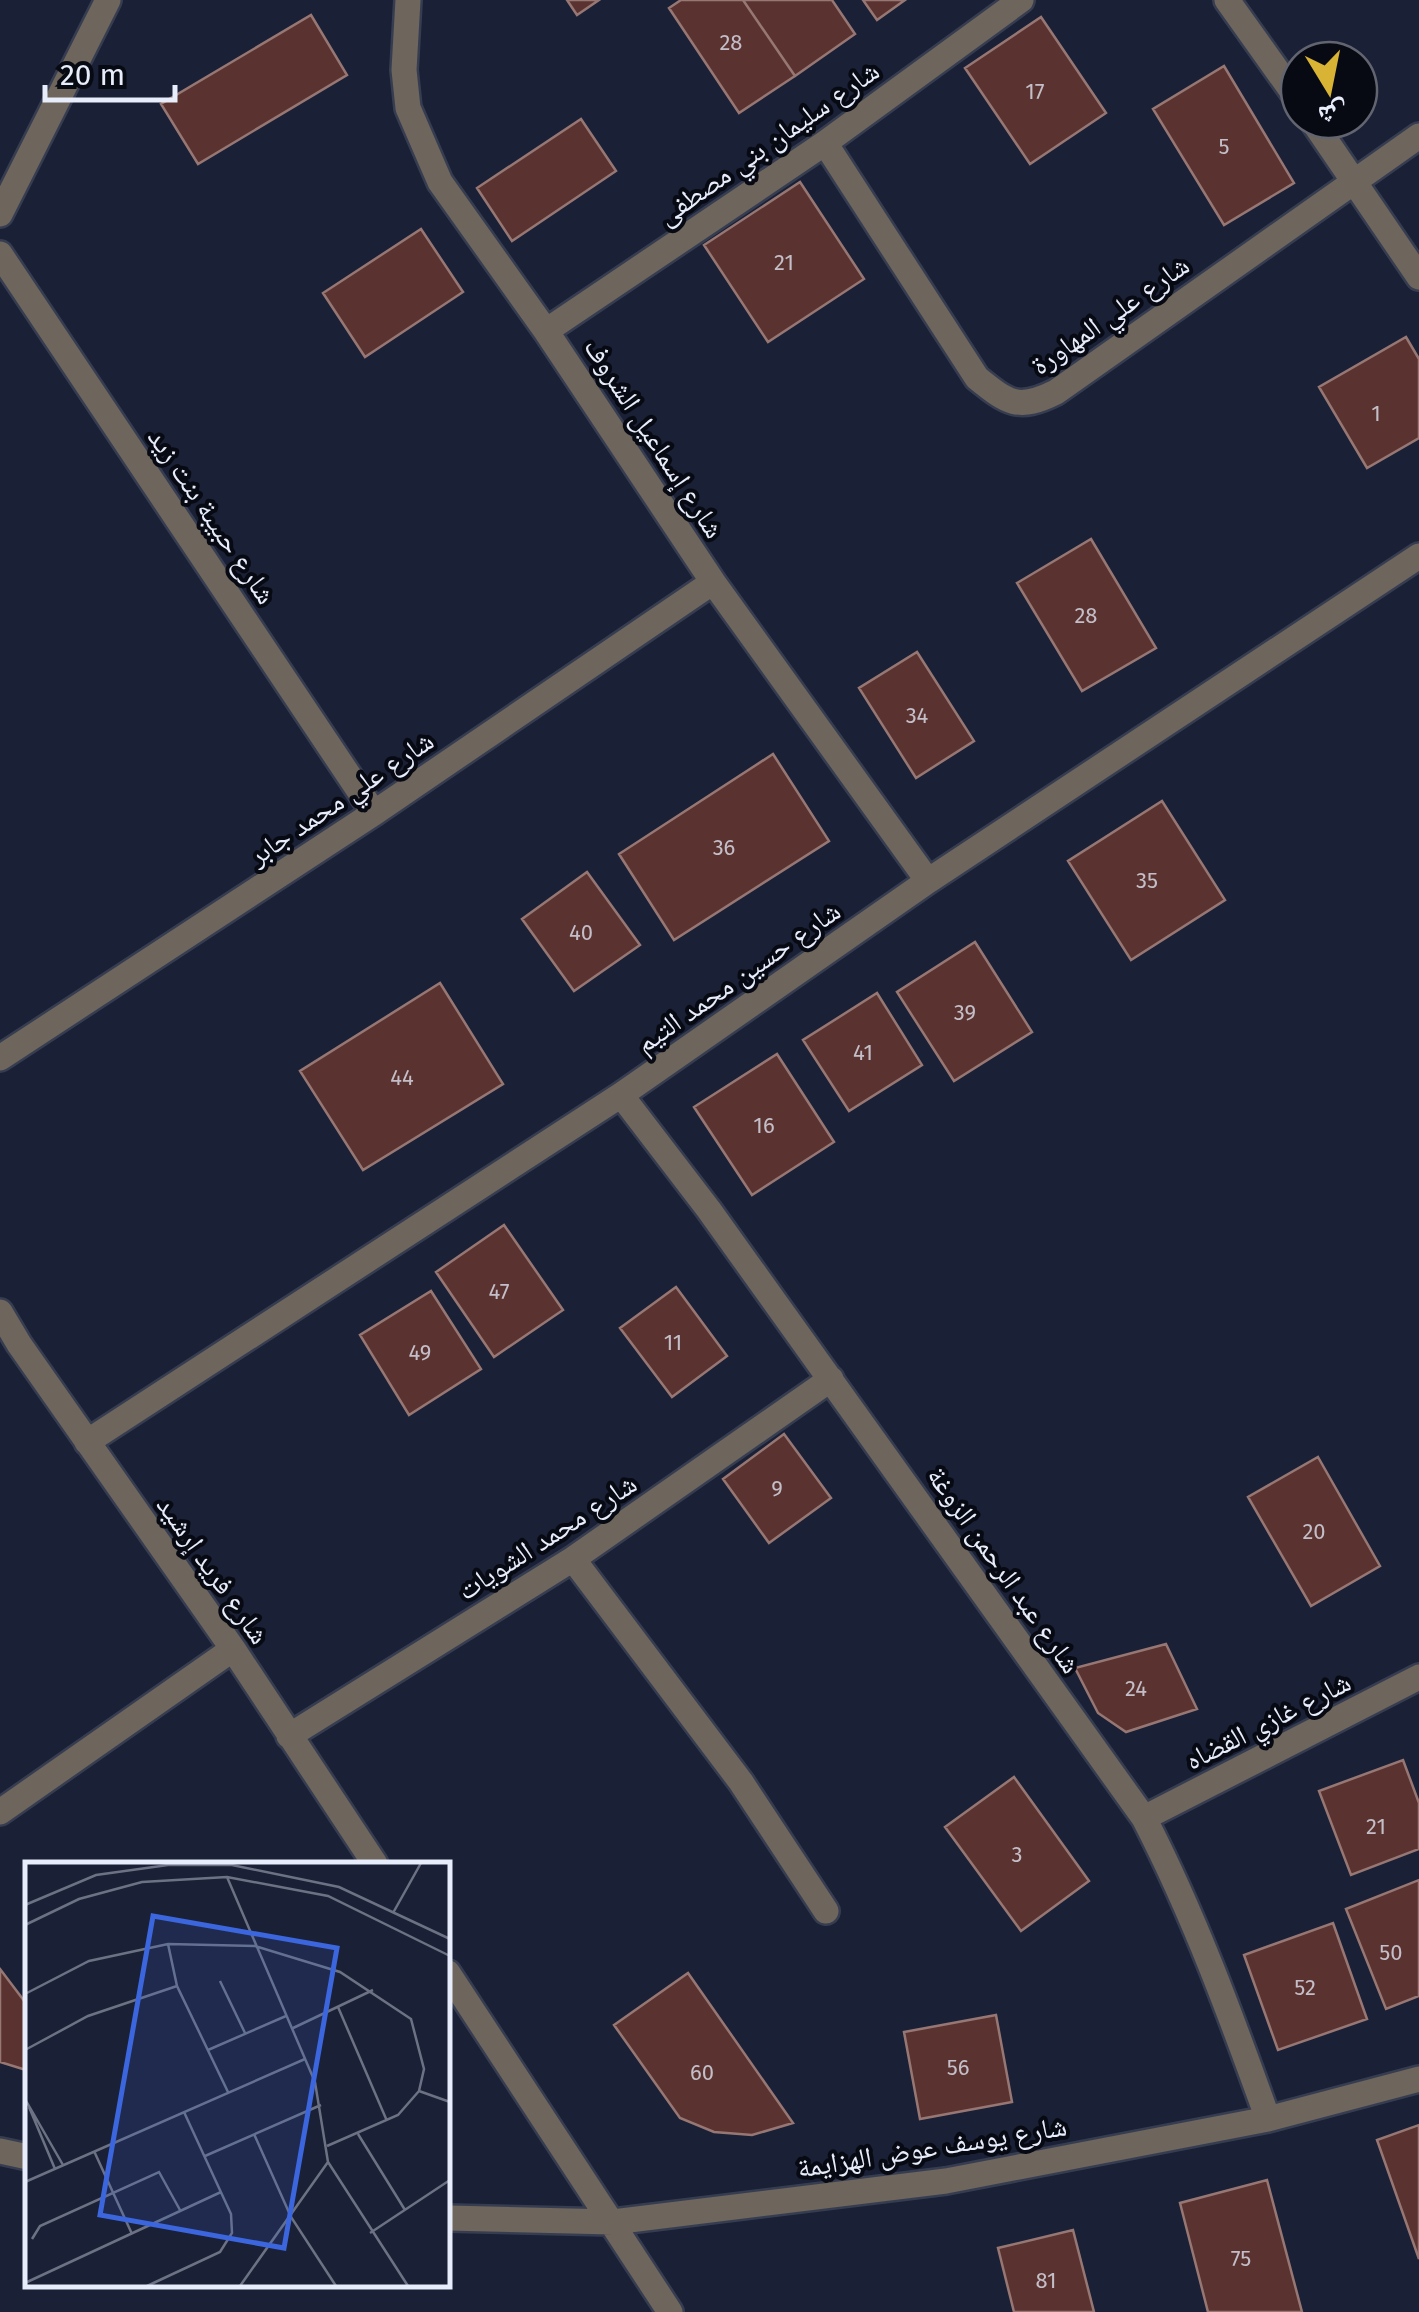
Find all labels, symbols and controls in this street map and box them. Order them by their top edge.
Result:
house number: 28 [719,29,743,56]
scale bar [45,40,175,102]
north arrow [1279,40,1379,140]
street label: شارع سليمان بني مصطفى [651,54,889,237]
text: 20 m [60,57,125,93]
house number: 17 [1025,78,1045,105]
text: ش [1316,95,1351,133]
house number: 5 [1218,133,1230,160]
street label: شارع علي المهاورة [1025,248,1199,387]
house number: 21 [774,249,794,276]
street label: شارع إسماعيل الشروف [576,332,731,545]
house number: 1 [1371,400,1381,427]
street label: شارع حبيبة بنت زيد [140,422,283,611]
house number: 28 [1074,602,1098,629]
house number: 34 [906,702,929,729]
street label: شارع علي محمد جابر [241,724,443,878]
house number: 36 [713,834,735,861]
house number: 35 [1136,867,1158,894]
street label: شارع حسين محمد التيم [629,894,848,1062]
house number: 40 [569,919,593,946]
house number: 39 [954,999,976,1026]
house number: 41 [853,1039,873,1066]
house number: 44 [390,1064,414,1091]
house number: 16 [753,1112,775,1139]
house number: 47 [489,1278,510,1305]
house number: 11 [664,1329,682,1356]
house number: 49 [409,1339,431,1366]
street label: شارع عبد الرحمن الزوغة [920,1460,1088,1680]
street label: شارع محمد الشويات [451,1467,643,1608]
house number: 9 [771,1475,783,1502]
street label: شارع فريد إرشيد [149,1490,276,1651]
house number: 20 [1302,1518,1326,1545]
street label: شارع غازي القضاه [1180,1665,1359,1782]
house number: 24 [1125,1675,1147,1702]
house number: 21 [1366,1813,1386,1840]
house number: 3 [1012,1841,1022,1868]
inset map [25,1862,450,2287]
house number: 50 [1379,1939,1403,1966]
house number: 52 [1294,1974,1316,2001]
house number: 56 [947,2054,969,2081]
house number: 60 [690,2059,714,2086]
street label: شارع يوسف عوض الهزايمة [795,2109,1069,2186]
house number: 75 [1231,2245,1251,2272]
house number: 81 [1036,2267,1057,2294]

